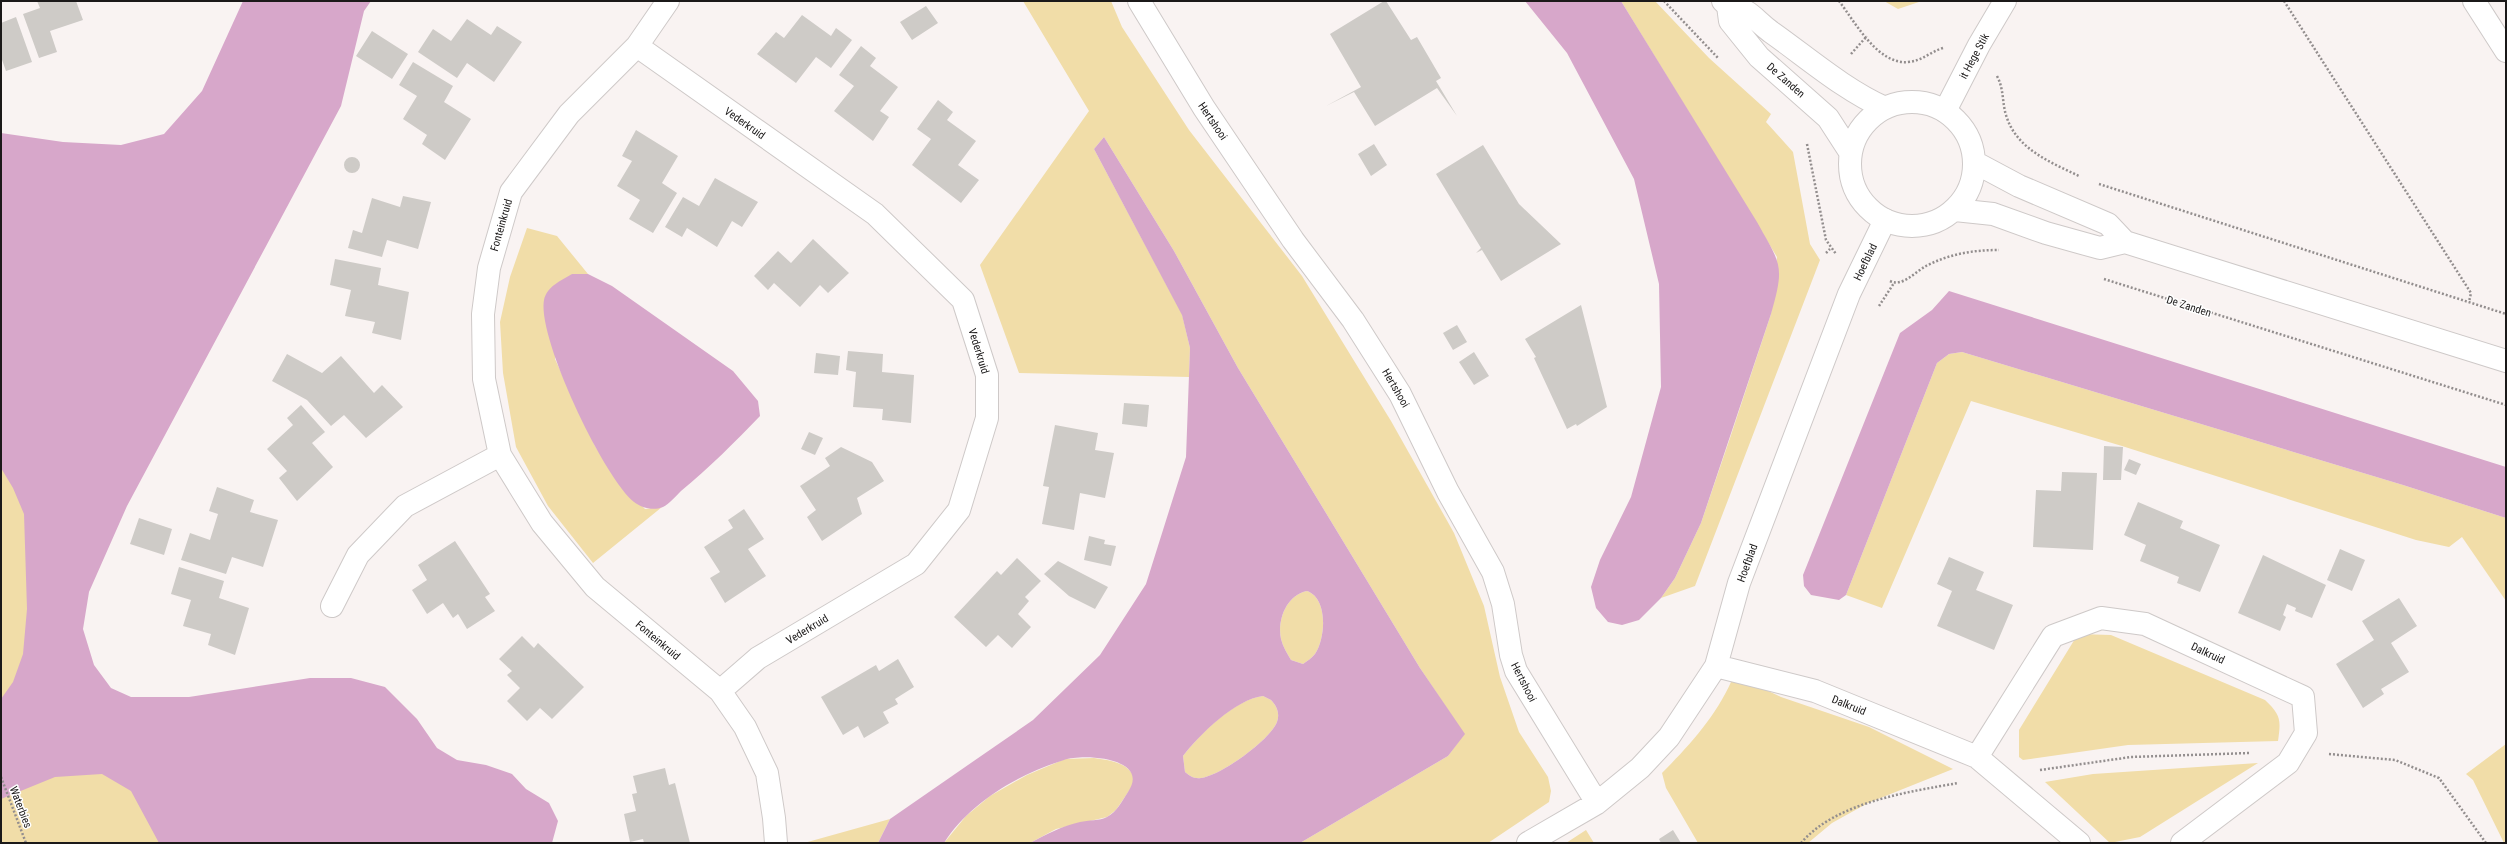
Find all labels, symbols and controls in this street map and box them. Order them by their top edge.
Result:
street label: it Hege Stik [1957,31,1992,81]
street label: De Zanden [1764,60,1807,100]
street label: Hertshooi [1195,100,1230,143]
street label: Vederkruid [722,105,768,142]
street label: Fonteinkruid [488,197,515,253]
street label: Hoefblad [1851,242,1880,283]
street label: De Zanden [2165,293,2213,320]
street label: Vederkruid [965,327,992,375]
street label: Hertshooi [1379,366,1412,410]
street label: Hoefblad [1735,542,1760,584]
street label: Vederkruid [784,612,831,647]
street label: Fonteinkruid [633,618,683,663]
street label: Dalkruid [2189,640,2227,667]
street label: Hertshooi [1508,660,1539,704]
street label: Dalkruid [1830,693,1868,718]
street label: Waterbies [7,785,34,830]

